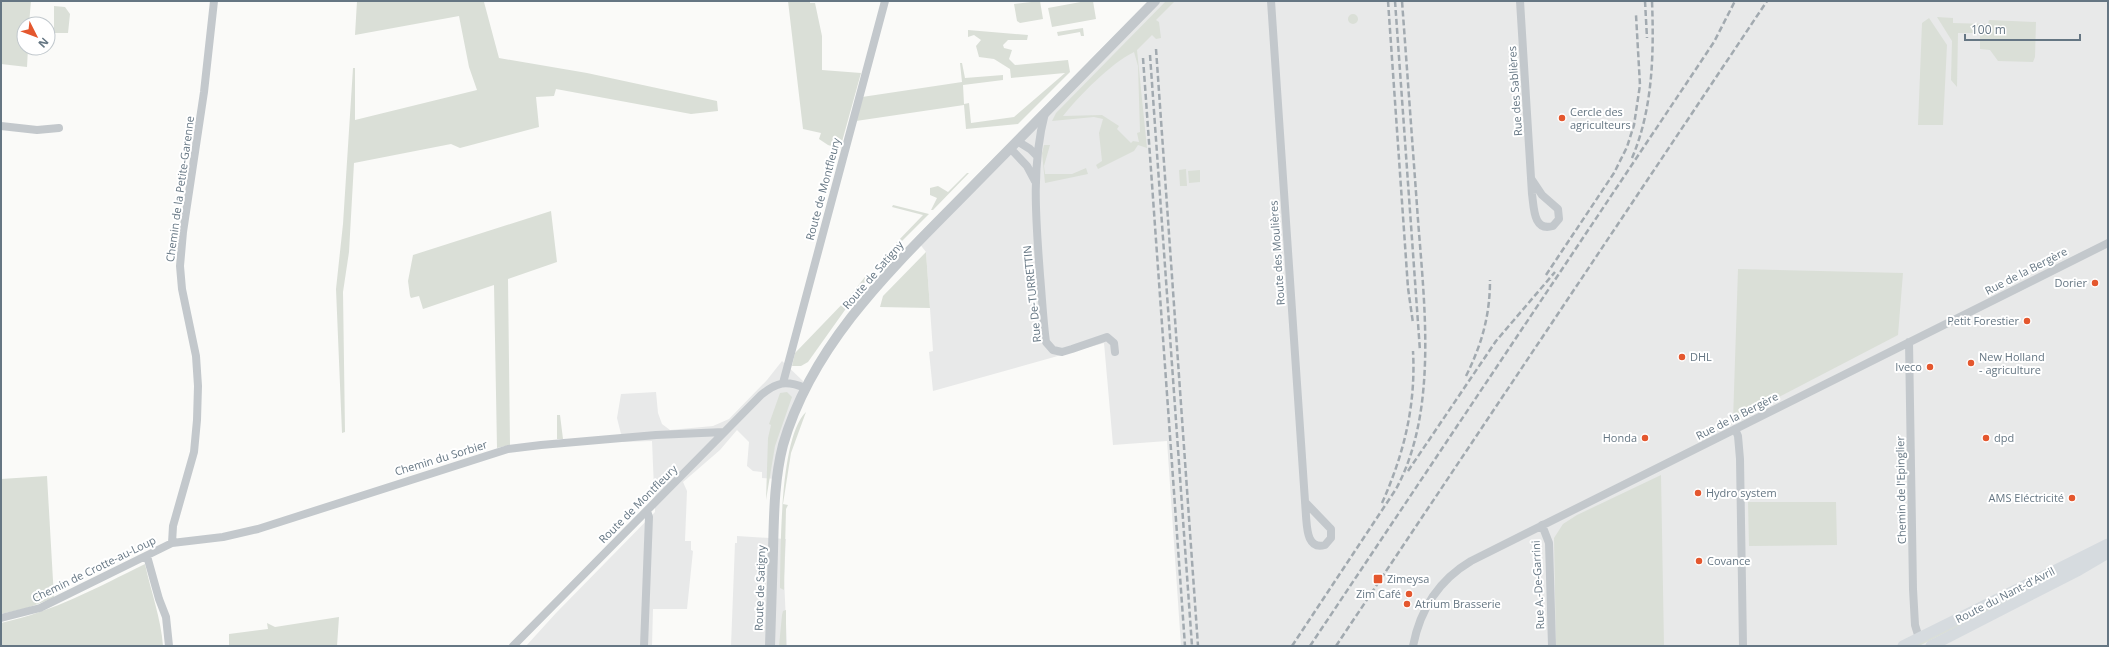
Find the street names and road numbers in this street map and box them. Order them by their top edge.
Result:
street label: Rue des Sablières [1504,46,1525,137]
street label: Chemin de la Petite-Garenne [162,115,197,263]
street label: Route de Montfleury [802,136,844,242]
street label: Route des Moulières [1265,200,1288,306]
street label: Route de Satigny [839,237,907,312]
street label: Rue de la Bergère [1982,243,2070,298]
street label: Rue De-TURRETTIN [1019,245,1044,343]
street label: Rue de la Bergère [1693,388,1781,443]
street label: Chemin de l'Epinglier [1892,435,1909,544]
street label: Chemin du Sorbier [393,436,489,479]
street label: Route de Montfleury [595,461,681,546]
street label: Chemin de Crotte-au-Loup [29,532,158,605]
street label: Rue A.-De-Garrini [1528,540,1547,630]
street label: Route de Satigny [751,544,769,631]
street label: Route du Nant-d'Avril [1953,563,2057,626]

